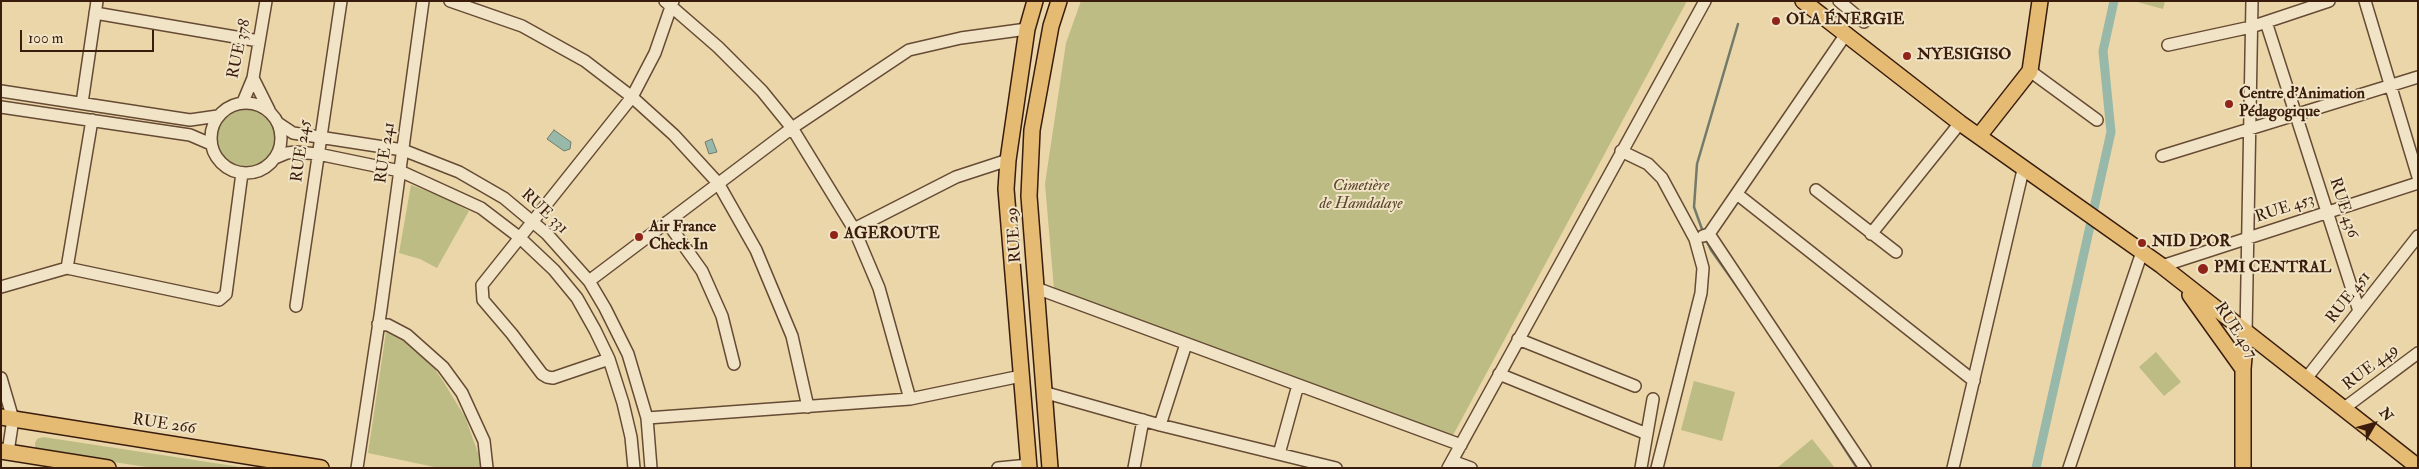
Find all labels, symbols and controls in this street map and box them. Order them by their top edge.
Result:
place label: OLA ÉNERGIE [1786,11,1904,31]
marker: OLA ÉNERGIE [1770,15,1782,27]
street label: RUE 378 [224,18,256,80]
scale bar [22,20,156,52]
text: 100 m [28,29,63,48]
place label: NYESIGISO [1917,46,2011,66]
marker: NYESIGISO [1901,50,1913,62]
place label: Centre d'Animation Pédagogique [2239,85,2365,123]
marker: Centre d'Animation Pédagogique [2223,98,2235,110]
street label: RUE 245 [288,118,316,184]
street label: RUE 241 [372,121,400,185]
street label: RUE 436 [2324,175,2362,241]
park label: Cimetière de Hamdalaye [1319,177,1403,215]
street label: RUE 331 [516,185,572,239]
street label: RUE 453 [2253,190,2317,228]
street label: RUE 29 [1003,207,1027,263]
place label: Air France Check In [649,218,716,256]
place label: AGEROUTE [844,225,940,245]
marker: AGEROUTE [828,229,840,241]
marker: Air France Check In [633,231,645,243]
place label: NID D'OR [2152,233,2231,253]
marker: NID D'OR [2136,237,2148,249]
place label: PMI CENTRAL [2214,259,2331,279]
marker: PMI CENTRAL [2196,262,2210,276]
street label: RUE 451 [2323,268,2375,328]
street label: RUE 407 [2210,299,2260,363]
street label: RUE 449 [2339,341,2403,395]
north arrow [2349,399,2399,449]
text: N [2376,404,2397,425]
street label: RUE 266 [131,411,197,439]

